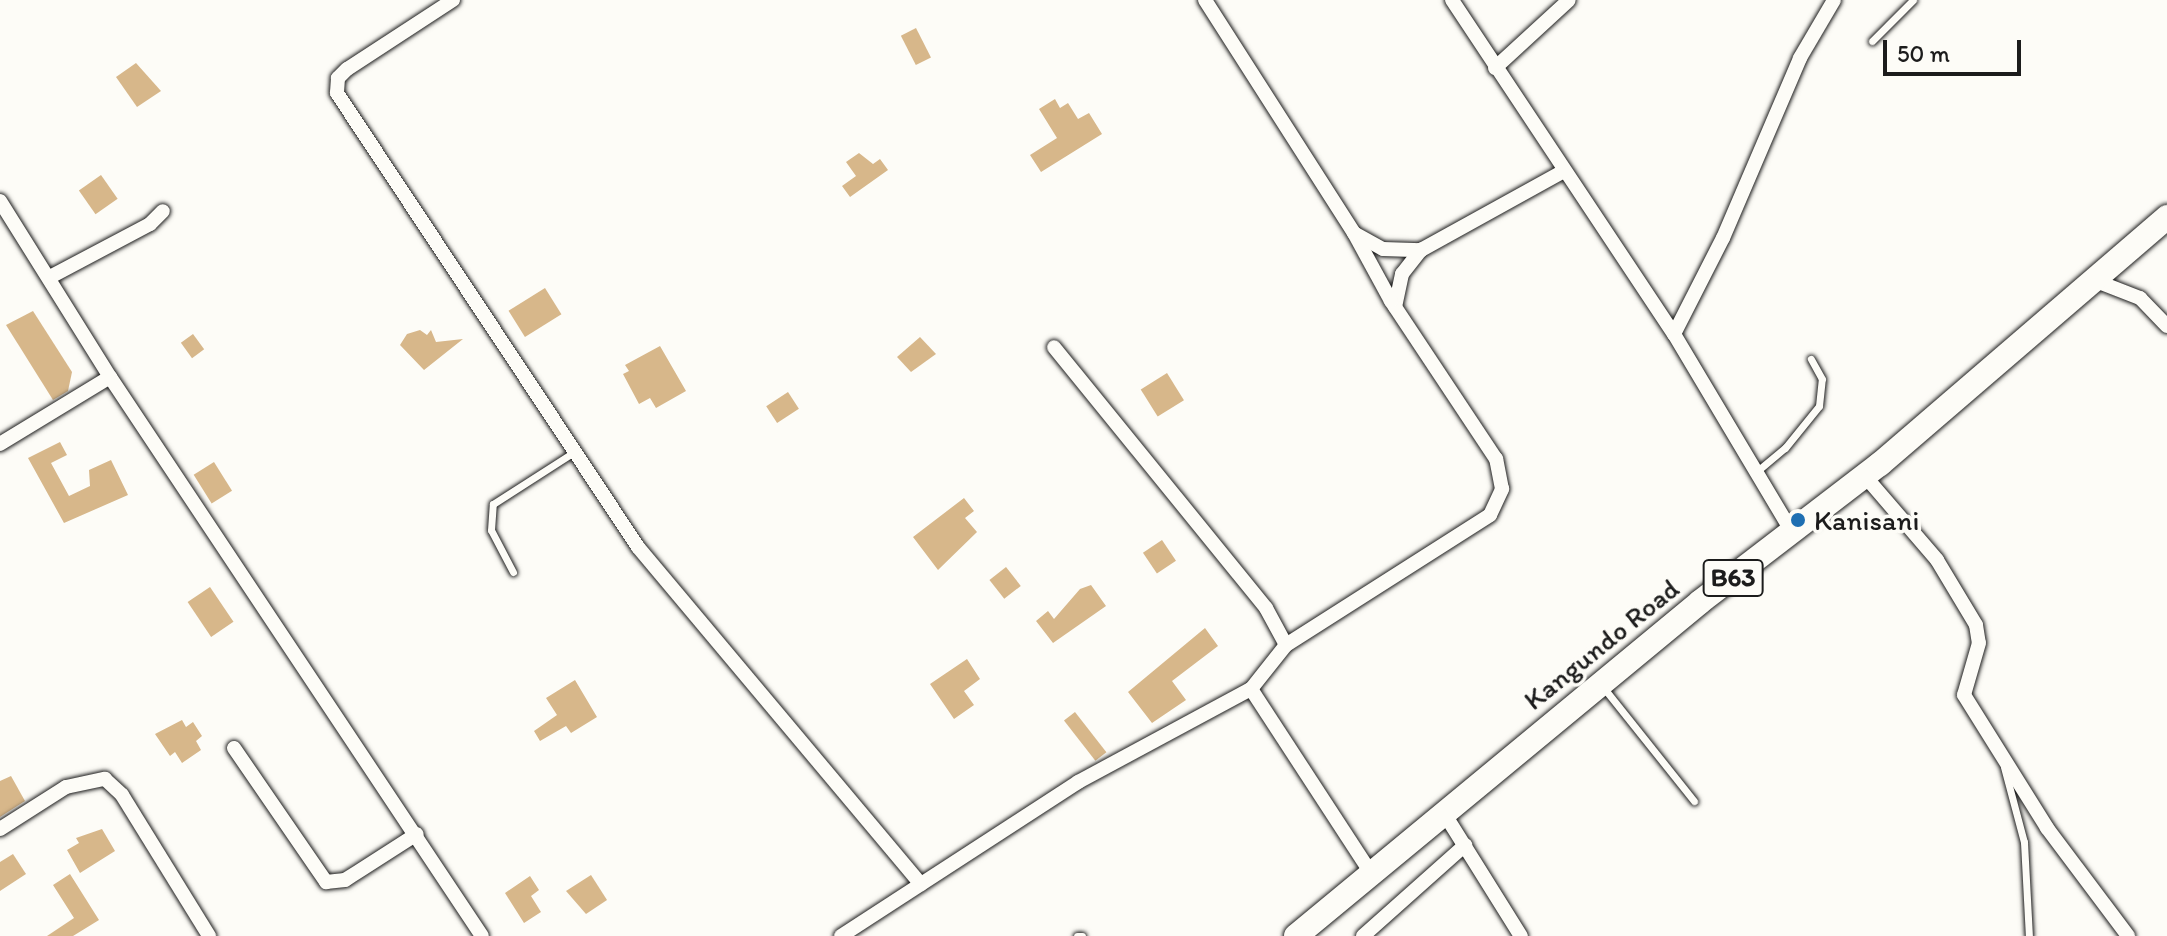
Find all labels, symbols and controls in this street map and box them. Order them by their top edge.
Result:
scale bar [1887,24,2025,74]
text: 50 m [1897,39,1950,68]
place label: Kanisani [1814,503,1920,537]
marker: Kanisani [1789,511,1807,529]
road number: B63 [1701,556,1765,600]
street label: Kangundo Road [1517,571,1685,717]

